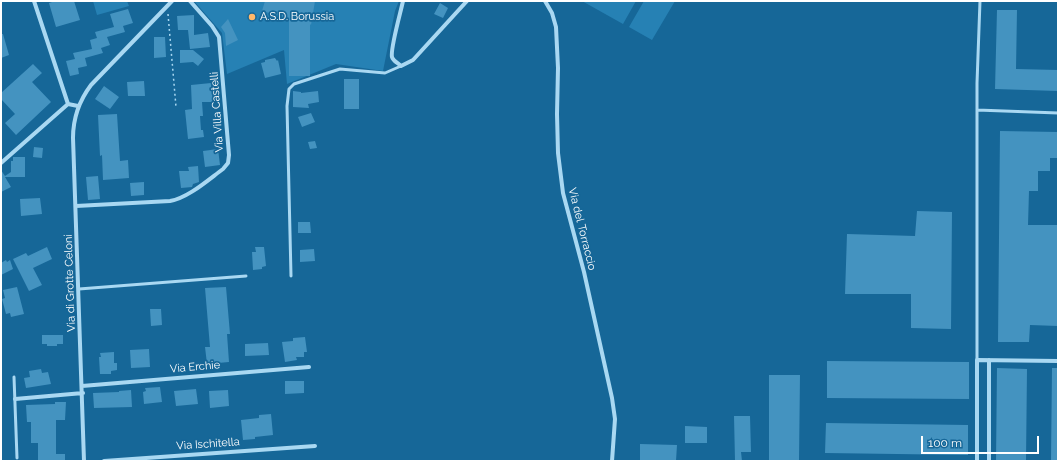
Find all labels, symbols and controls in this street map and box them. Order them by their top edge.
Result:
place label: A.S.D. Borussia [260,10,334,24]
marker: A.S.D. Borussia [247,12,257,22]
street label: Via Villa Castelli [208,71,226,153]
street label: Via del Torraccio [565,186,599,272]
street label: Via di Grotte Celoni [62,234,78,332]
street label: Via Erchie [169,358,221,376]
scale bar [923,428,1041,454]
street label: Via Ischitella [176,435,240,453]
text: 100 m [928,436,962,450]

